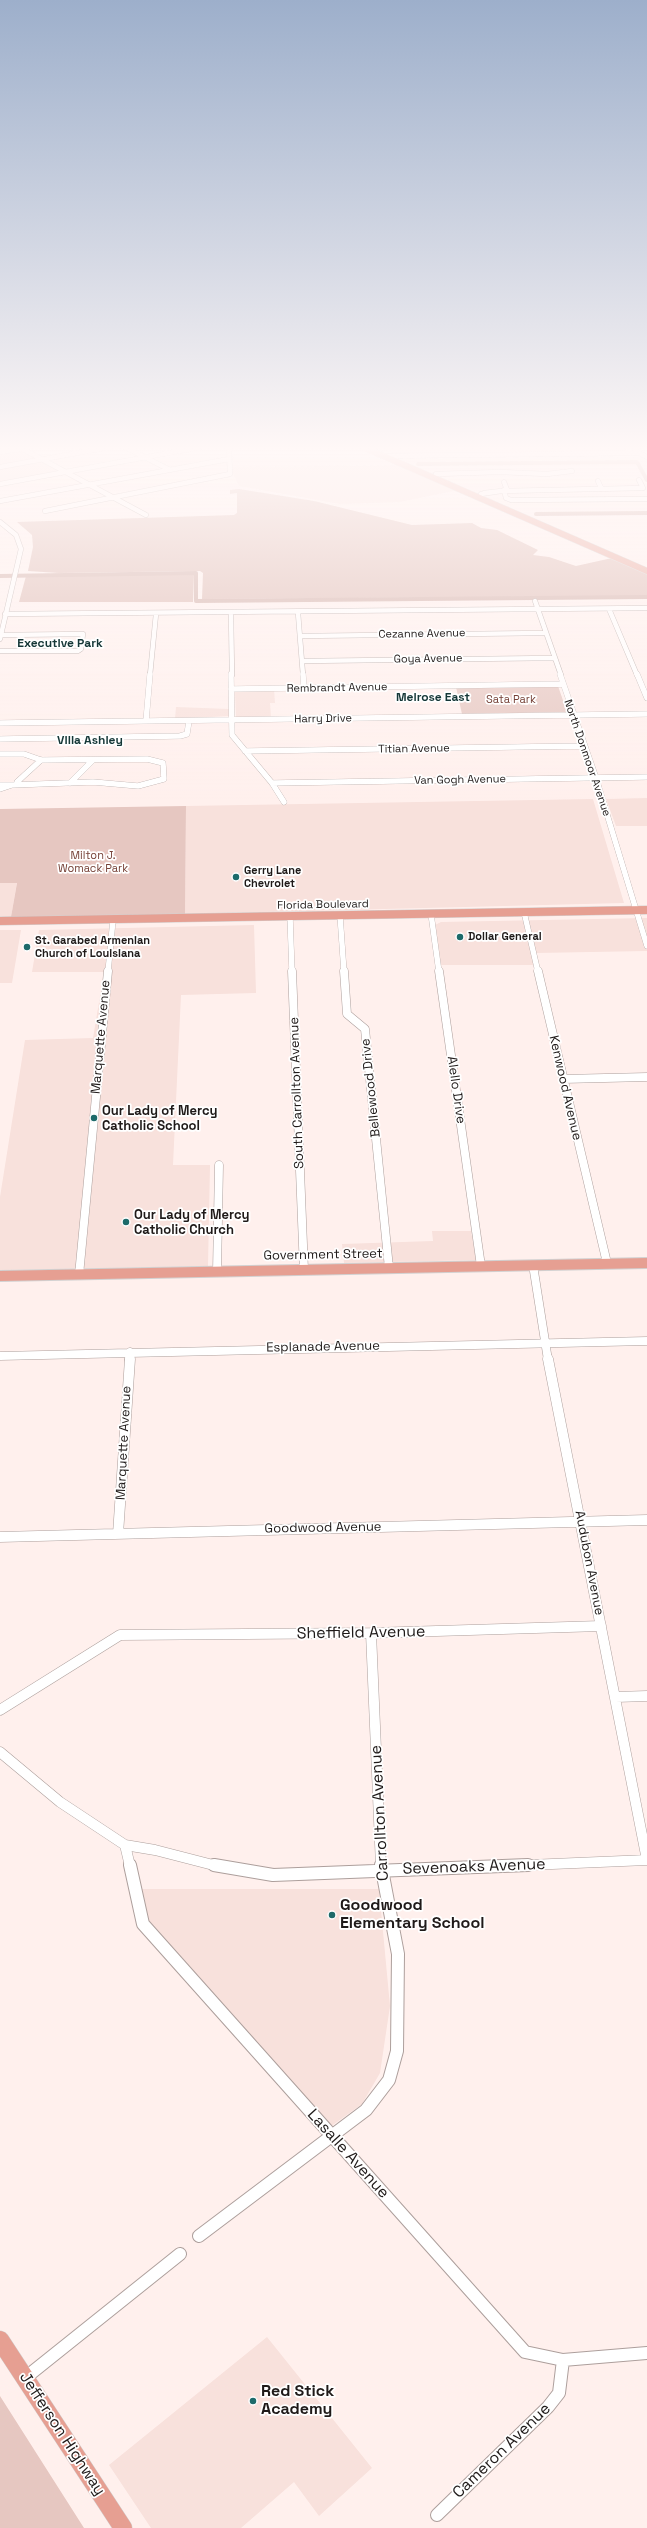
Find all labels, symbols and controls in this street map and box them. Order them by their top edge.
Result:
street label: Cezanne Avenue [378,627,466,641]
district label: Executive Park [17,637,103,651]
street label: Goya Avenue [393,652,463,666]
street label: Rembrandt Avenue [286,681,388,695]
district label: Melrose East [396,691,470,705]
park label: Sata Park [486,693,536,707]
street label: North Donmoor Avenue [561,698,613,818]
street label: Harry Drive [294,712,352,726]
district label: Villa Ashley [57,734,123,748]
street label: Titian Avenue [378,742,450,756]
street label: Van Gogh Avenue [414,773,506,787]
park label: Milton J. Womack Park [58,849,128,875]
place label: Gerry Lane Chevrolet [244,864,301,890]
marker: Gerry Lane Chevrolet [231,872,241,882]
street label: Florida Boulevard [277,898,369,912]
place label: Dollar General [468,930,542,944]
marker: Dollar General [455,932,465,942]
place label: St. Garabed Armenian Church of Louisiana [35,934,150,960]
marker: St. Garabed Armenian Church of Louisiana [22,942,32,952]
street label: Marquette Avenue [88,979,114,1095]
street label: South Carrollton Avenue [287,1017,307,1169]
street label: Kenwood Avenue [545,1034,585,1142]
street label: Bellewood Drive [358,1038,384,1138]
street label: Alello Drive [444,1055,468,1125]
place label: Our Lady of Mercy Catholic School [102,1103,218,1134]
marker: Our Lady of Mercy Catholic School [89,1113,99,1123]
place label: Our Lady of Mercy Catholic Church [134,1207,250,1238]
marker: Our Lady of Mercy Catholic Church [121,1217,131,1227]
street label: Government Street [263,1246,383,1264]
street label: Esplanade Avenue [266,1338,380,1356]
street label: Marquette Avenue [113,1385,135,1501]
street label: Audubon Avenue [571,1509,607,1617]
street label: Goodwood Avenue [264,1519,382,1537]
street label: Sheffield Avenue [296,1622,426,1644]
street label: Carrollton Avenue [367,1744,393,1882]
street label: Sevenoaks Avenue [402,1855,546,1879]
place label: Goodwood Elementary School [340,1896,484,1934]
marker: Goodwood Elementary School [327,1910,337,1920]
street label: Lasalle Avenue [303,2105,393,2203]
street label: Jefferson Highway [15,2369,109,2499]
place label: Red Stick Academy [261,2382,334,2420]
marker: Red Stick Academy [248,2396,258,2406]
street label: Cameron Avenue [449,2399,555,2503]

